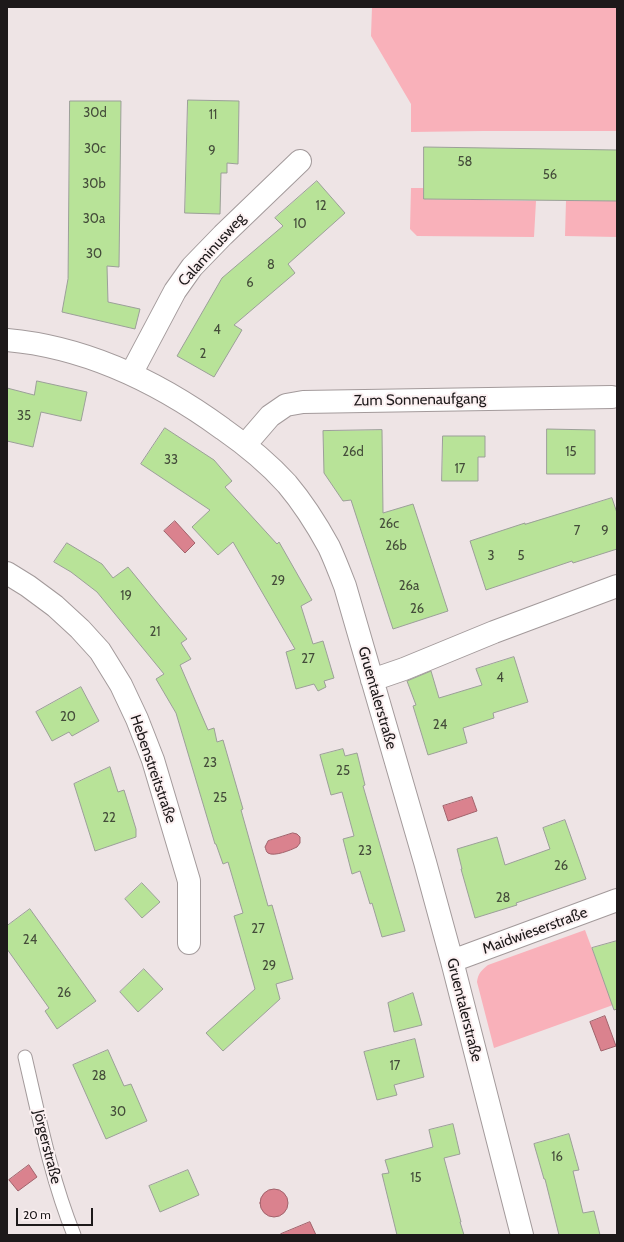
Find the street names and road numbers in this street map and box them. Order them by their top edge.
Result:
street label: Calaminusweg [175,210,249,290]
street label: Zum Sonnenaufgang [354,390,486,410]
street label: Gruentalerstraße [354,645,400,751]
street label: Hebenstreitstraße [126,712,180,826]
street label: Maidwieserstraße [480,904,590,958]
street label: Gruentalerstraße [442,956,486,1064]
street label: Jörgerstraße [29,1108,65,1186]

